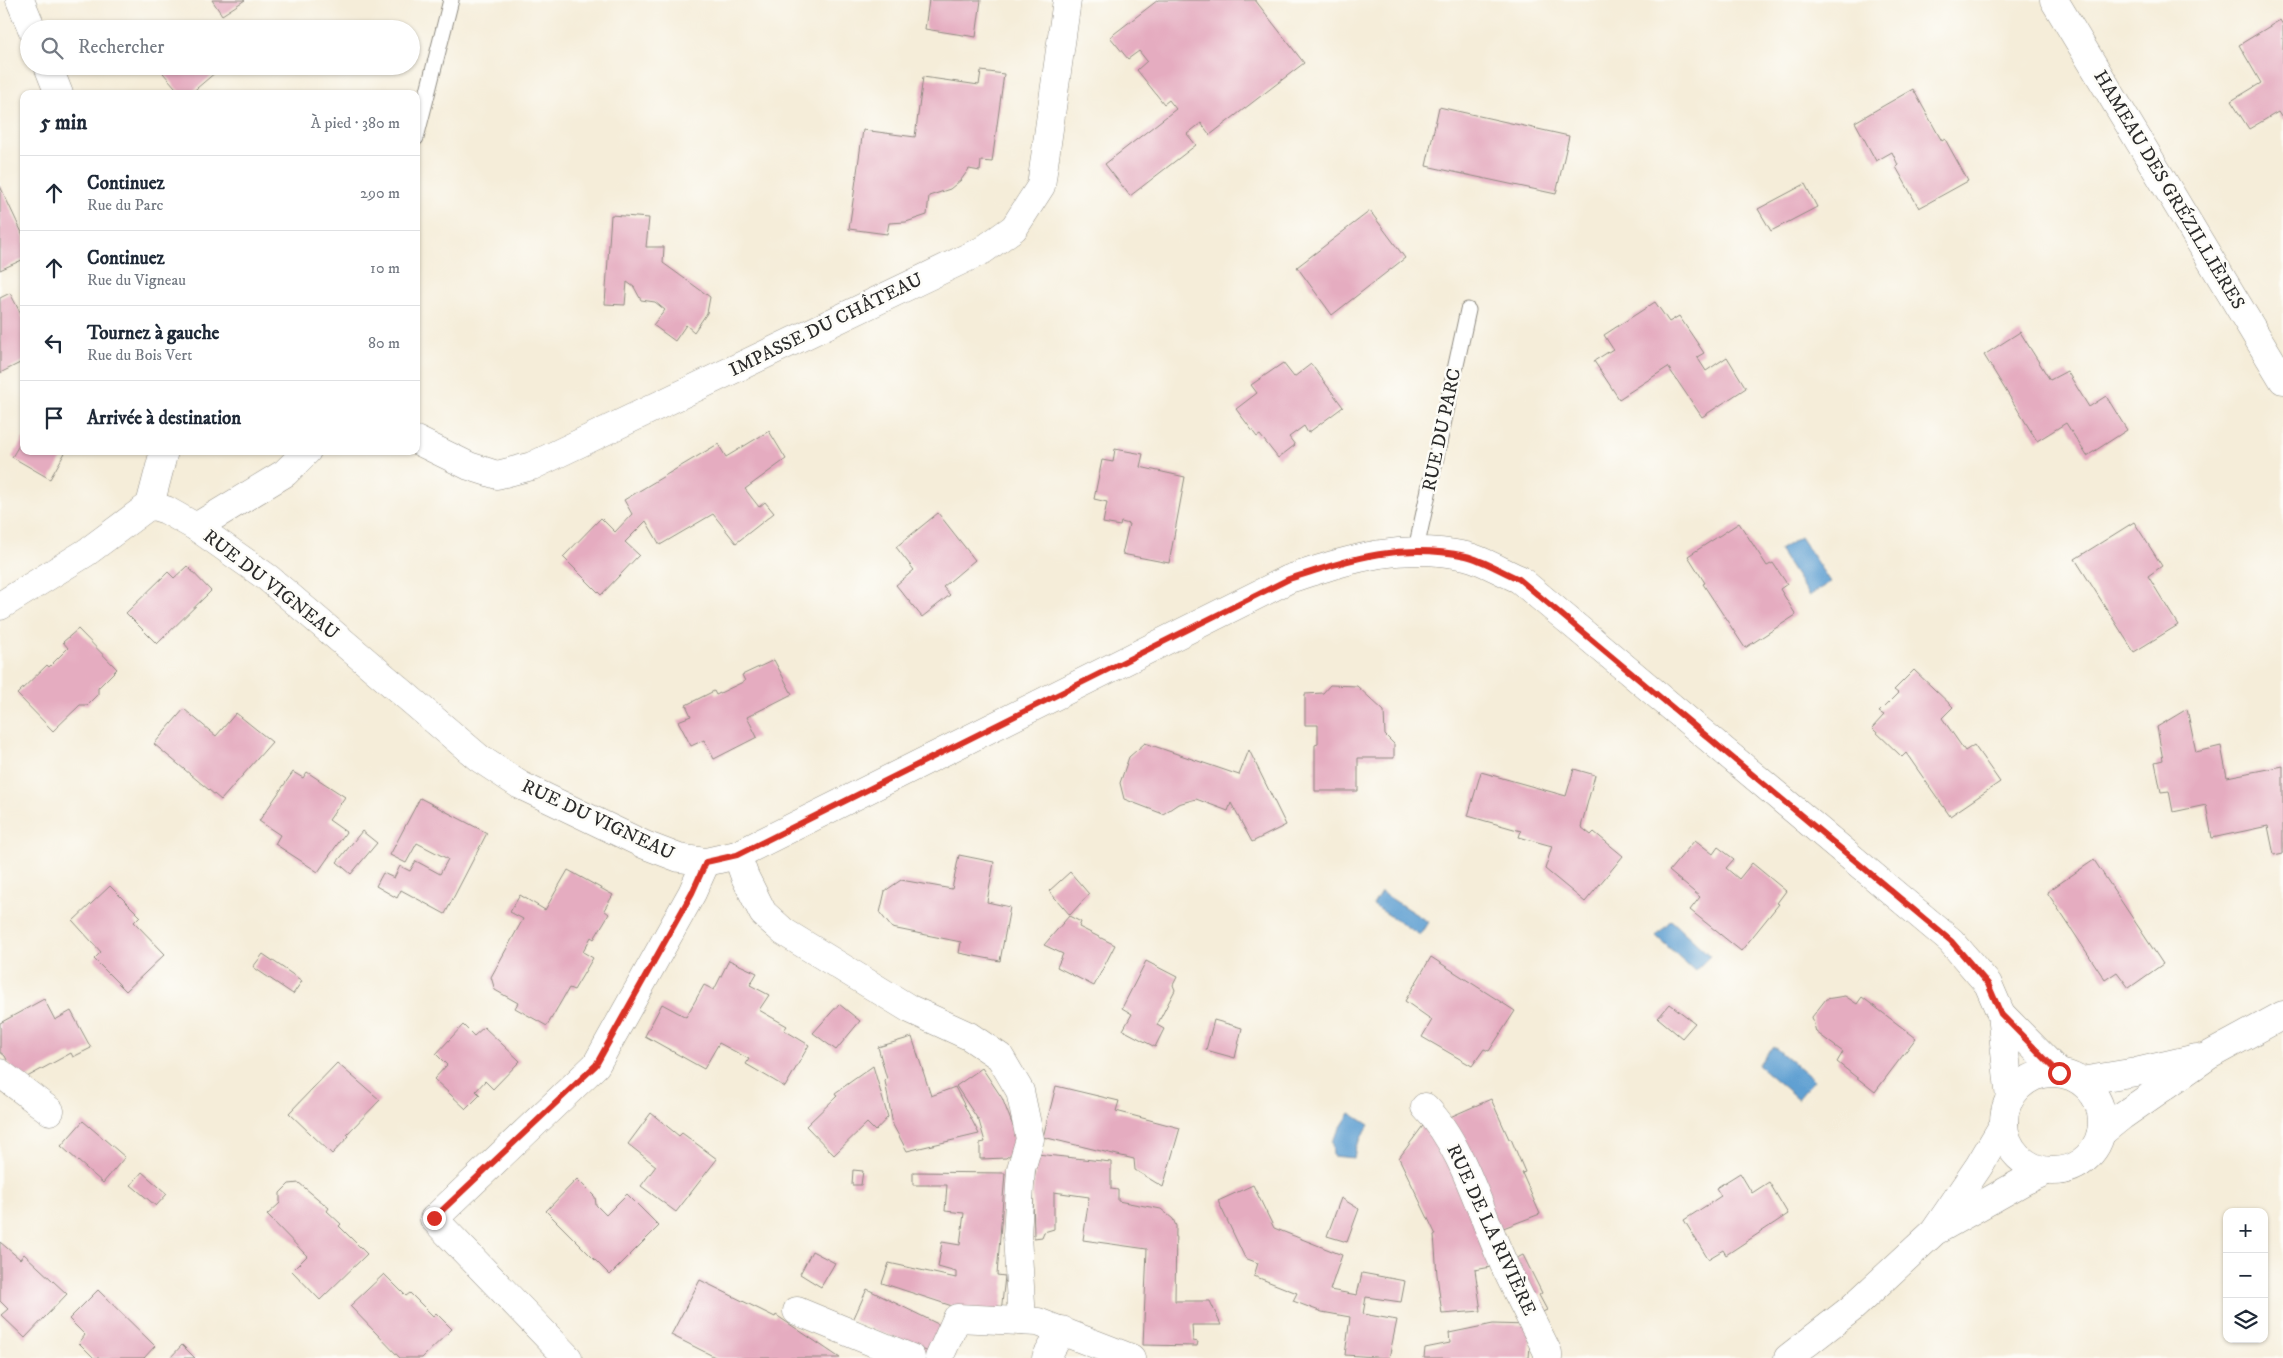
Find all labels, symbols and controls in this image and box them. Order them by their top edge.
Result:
search box [20,20,420,75]
icon: search [38,34,66,62]
text: Rechercher [78,36,164,59]
street label: HAMEAU DES GRÉZILLIÈRES [2088,66,2251,314]
text: 5 min [40,110,87,136]
text: À pied · 380 m [311,113,400,133]
text: Continuez [87,172,165,195]
icon: ahead [40,179,68,207]
text: 290 m [360,183,400,203]
text: Rue du Parc [87,195,163,215]
text: Continuez [87,247,165,270]
icon: ahead [40,254,68,282]
text: 10 m [370,258,400,278]
street label: IMPASSE DU CHÂTEAU [725,266,927,382]
text: Rue du Vigneau [87,270,186,290]
text: Tournez à gauche [87,322,219,345]
icon: left [40,329,68,357]
text: 80 m [368,333,400,353]
text: Rue du Bois Vert [87,345,192,365]
street label: RUE DU PARC [1418,366,1466,494]
icon: arrive [40,404,68,432]
text: Arrivée à destination [87,407,241,430]
street label: RUE DU VIGNEAU [199,525,344,645]
street label: RUE DU VIGNEAU [518,775,678,866]
route start [2048,1062,2071,1085]
street label: RUE DE LA RIVIÈRE [1441,1140,1542,1319]
route end [423,1207,446,1230]
map controls [2223,1208,2268,1343]
button: + [2223,1208,2268,1253]
button: − [2223,1253,2268,1298]
button: layers [2223,1298,2268,1343]

